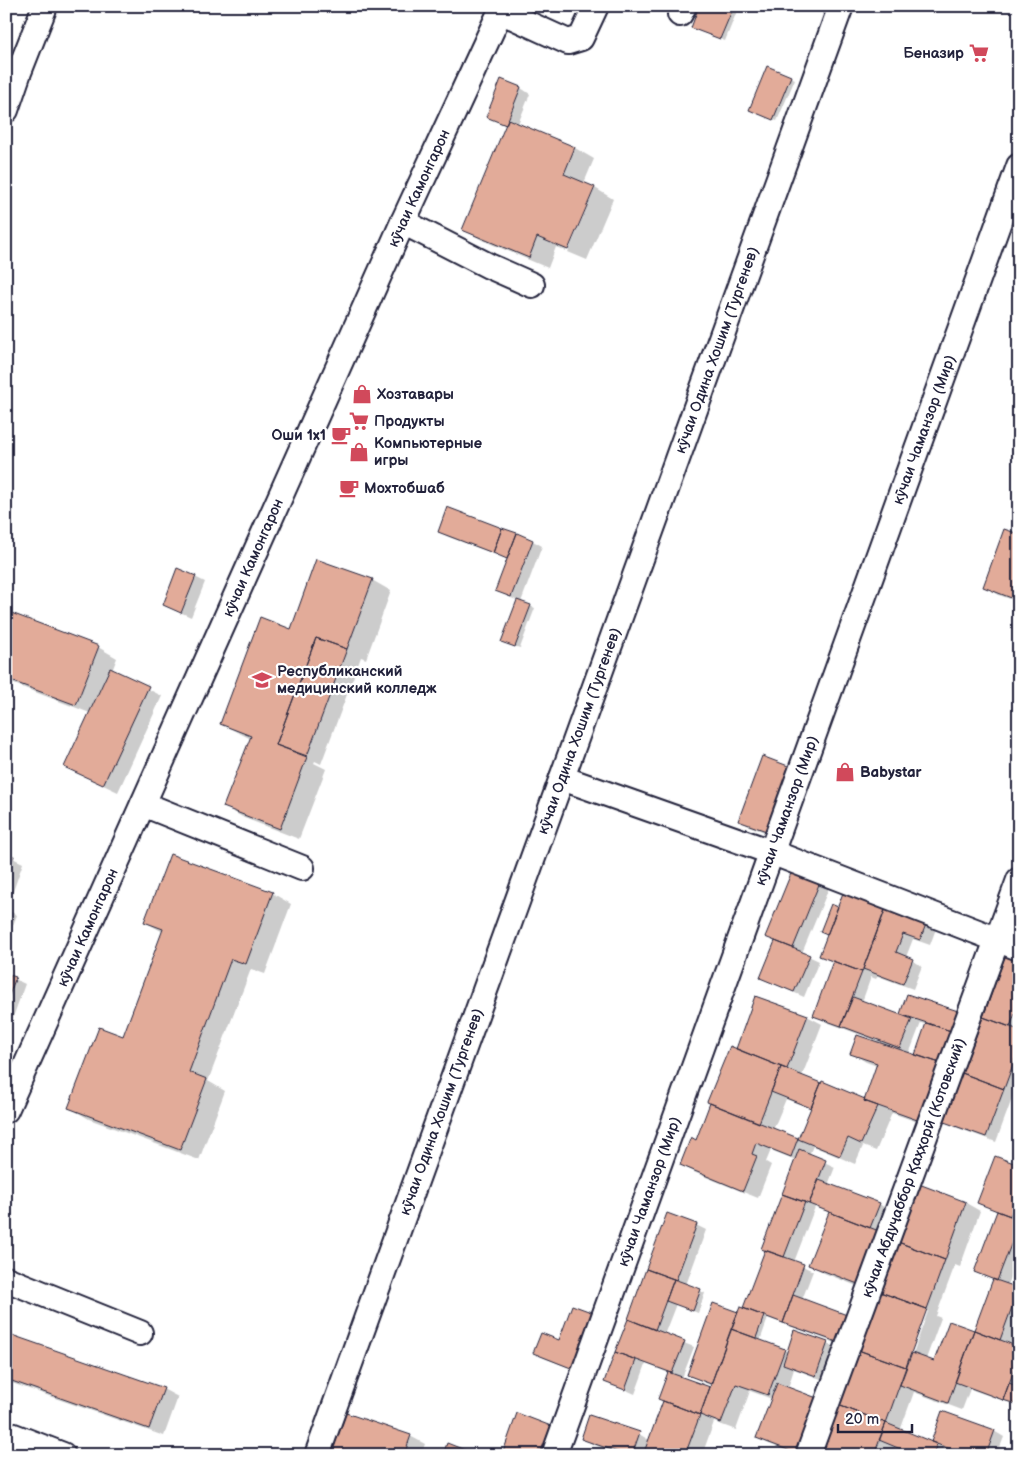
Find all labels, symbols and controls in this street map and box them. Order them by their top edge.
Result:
supermarket icon: Беназир [968,42,990,64]
place label: Беназир [903,44,964,63]
street label: кӯчаи Камонгарон [384,126,455,250]
street label: кӯчаи Одина Хошим (Тургенев) [671,244,763,456]
street label: кӯчаи Чаманзор (Мир) [889,352,960,507]
shop icon: Хозтавары [351,383,373,405]
place label: Хозтавары [376,385,454,404]
supermarket icon: Продукты [348,410,370,432]
place label: Продукты [374,412,445,431]
cafe icon: Оши 1x1 [330,424,352,446]
place label: Оши 1x1 [271,426,326,445]
place label: Компьютерные игры [374,434,482,470]
shop icon: Компьютерные игры [348,441,370,463]
cafe icon: Мохтобшаб [338,477,360,499]
place label: Мохтобшаб [364,479,445,498]
street label: кӯчаи Камонгарон [219,496,288,620]
street label: кӯчаи Одина Хошим (Тургенев) [533,625,625,837]
place label: Республиканский медицинский колледж [277,662,437,698]
school or university icon: Республиканский медицинский колледж [251,669,273,691]
street label: кӯчаи Чаманзор (Мир) [751,733,823,888]
shop icon: Babystar [834,761,856,783]
place label: Babystar [860,763,923,782]
street label: кӯчаи Камонгарон [53,865,123,990]
street label: кӯчаи Одина Хошим (Тургенев) [396,1006,488,1218]
street label: кӯчаи Абдуҷаббор Қаҳҳорӣ (Котовский) [858,1036,970,1300]
street label: кӯчаи Чаманзор (Мир) [614,1114,685,1269]
scale bar [838,1401,911,1433]
text: 20 m [845,1410,879,1429]

